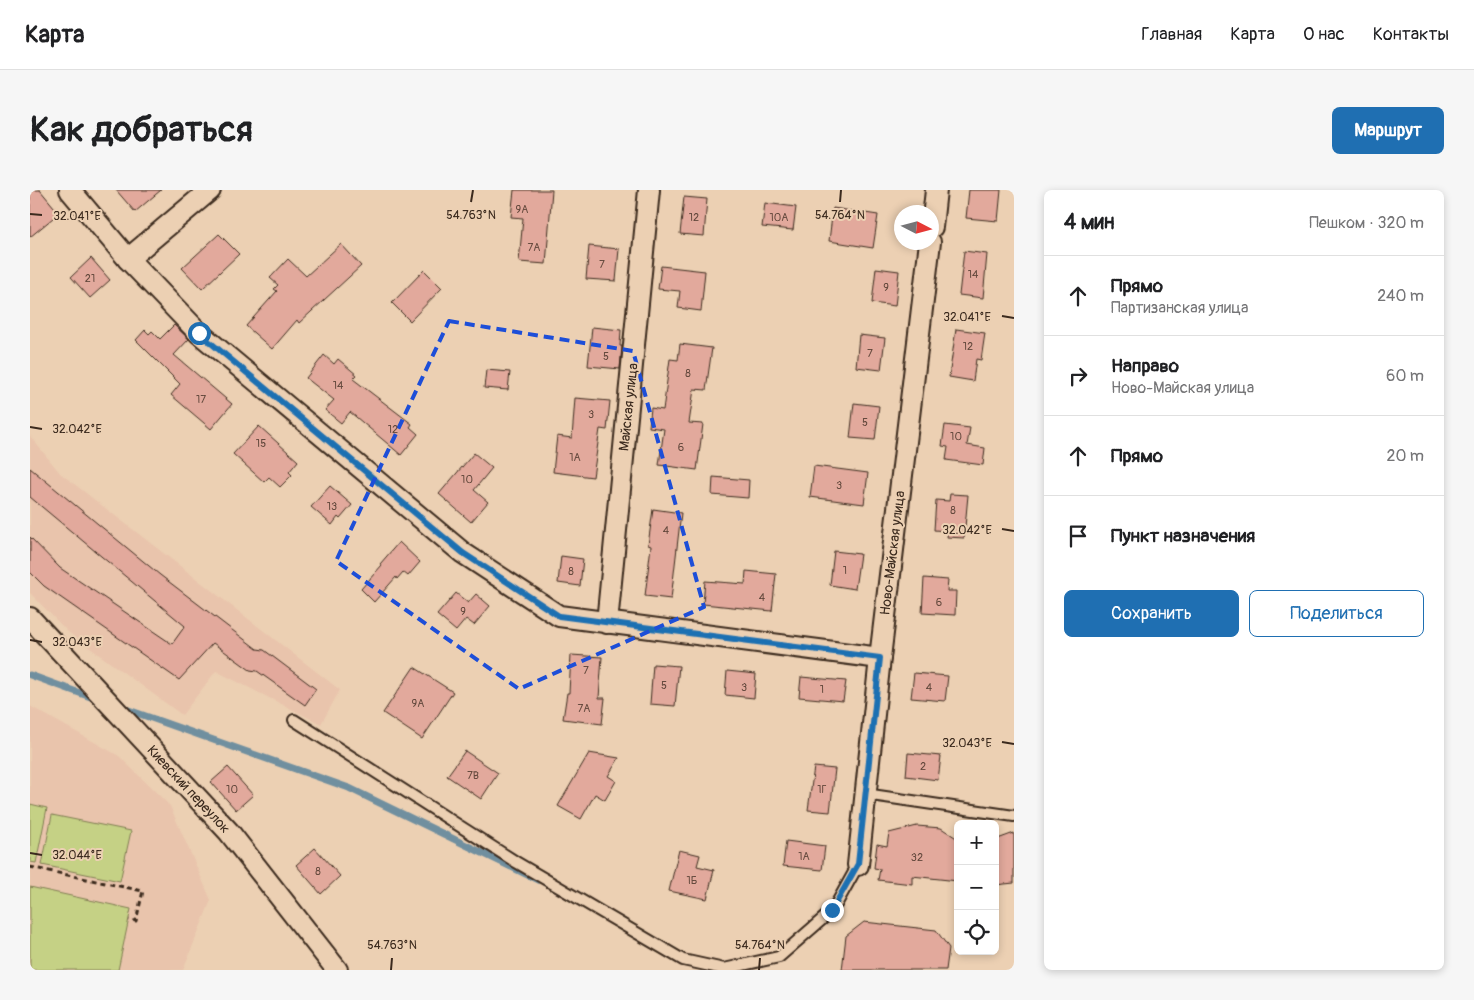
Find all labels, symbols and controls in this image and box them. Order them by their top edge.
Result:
text: Карта [25,20,84,49]
text: Главная [1141,23,1202,46]
text: Карта [1230,23,1275,46]
text: О нас [1303,23,1345,46]
text: Контакты [1373,23,1449,46]
button: Маршрут [1332,107,1444,154]
text: Как добраться [30,108,253,152]
house number: 9А [516,203,528,216]
north arrow [894,205,939,250]
text: 54.763°N [446,208,496,223]
text: 54.764°N [815,208,865,223]
text: 32.041°E [53,209,101,224]
text: 4 мин [1064,209,1114,236]
house number: 12 [689,211,699,224]
house number: 10А [770,211,788,224]
text: Пешком · 320 m [1309,213,1424,233]
house number: 7А [528,241,540,254]
house number: 7 [599,258,605,271]
house number: 14 [968,268,979,281]
house number: 21 [85,272,95,285]
text: Прямо [1111,274,1163,298]
house number: 9 [883,281,889,294]
icon: ahead [1064,282,1092,310]
text: 240 m [1377,286,1424,306]
text: Партизанская улица [1111,298,1249,318]
text: 32.041°E [943,310,991,325]
route start [188,322,211,345]
house number: 12 [963,340,973,353]
house number: 7 [867,347,873,360]
house number: 5 [603,350,609,363]
text: Направо [1111,354,1179,378]
street label: Майская улица [615,362,642,452]
icon: right [1064,362,1092,390]
text: 60 m [1386,366,1424,386]
house number: 8 [685,367,691,380]
text: Ново-Майская улица [1111,378,1254,398]
house number: 14 [333,379,344,392]
house number: 17 [196,393,206,406]
house number: 3 [588,408,594,421]
house number: 5 [862,416,868,429]
text: 32.042°E [52,422,102,437]
house number: 12 [388,423,398,436]
house number: 10 [950,430,962,443]
house number: 15 [256,437,266,450]
house number: 6 [678,441,684,454]
icon: ahead [1064,442,1092,470]
text: Прямо [1111,444,1163,468]
text: 20 m [1386,446,1424,466]
house number: 1А [569,451,581,464]
house number: 10 [461,473,473,486]
house number: 3 [836,479,842,492]
street label: Ново-Майская улица [876,490,909,616]
house number: 13 [327,500,337,513]
house number: 8 [950,504,956,517]
icon: arrive [1064,522,1092,550]
text: 32.042°E [942,523,992,538]
house number: 4 [663,524,670,537]
text: Пункт назначения [1111,524,1255,548]
house number: 1 [843,564,847,577]
house number: 8 [568,565,574,578]
button: Сохранить [1064,590,1239,637]
button: Поделиться [1249,590,1424,637]
house number: 4 [759,591,766,604]
house number: 6 [936,596,942,609]
house number: 9 [460,605,466,618]
text: 32.043°E [52,635,102,650]
house number: 7 [583,664,589,677]
house number: 5 [661,679,667,692]
house number: 3 [741,681,747,694]
house number: 4 [926,681,933,694]
house number: 1 [820,683,824,696]
house number: 9А [412,697,424,710]
house number: 7А [578,702,590,715]
text: 32.043°E [942,736,992,751]
street label: Киевский переулок [144,742,234,837]
house number: 2 [920,760,926,773]
house number: 7В [467,769,479,782]
house number: 10 [226,783,238,796]
house number: 1Г [817,783,827,796]
map controls [954,820,999,955]
button: + [954,820,999,865]
text: 32.044°E [52,848,102,863]
house number: 1А [798,850,810,863]
house number: 32 [911,851,923,864]
house number: 8 [315,865,321,878]
button: − [954,865,999,910]
house number: 1Б [687,874,697,887]
route end [821,899,844,922]
button: locate [954,910,999,955]
text: 54.763°N [367,938,417,953]
text: 54.764°N [735,938,785,953]

